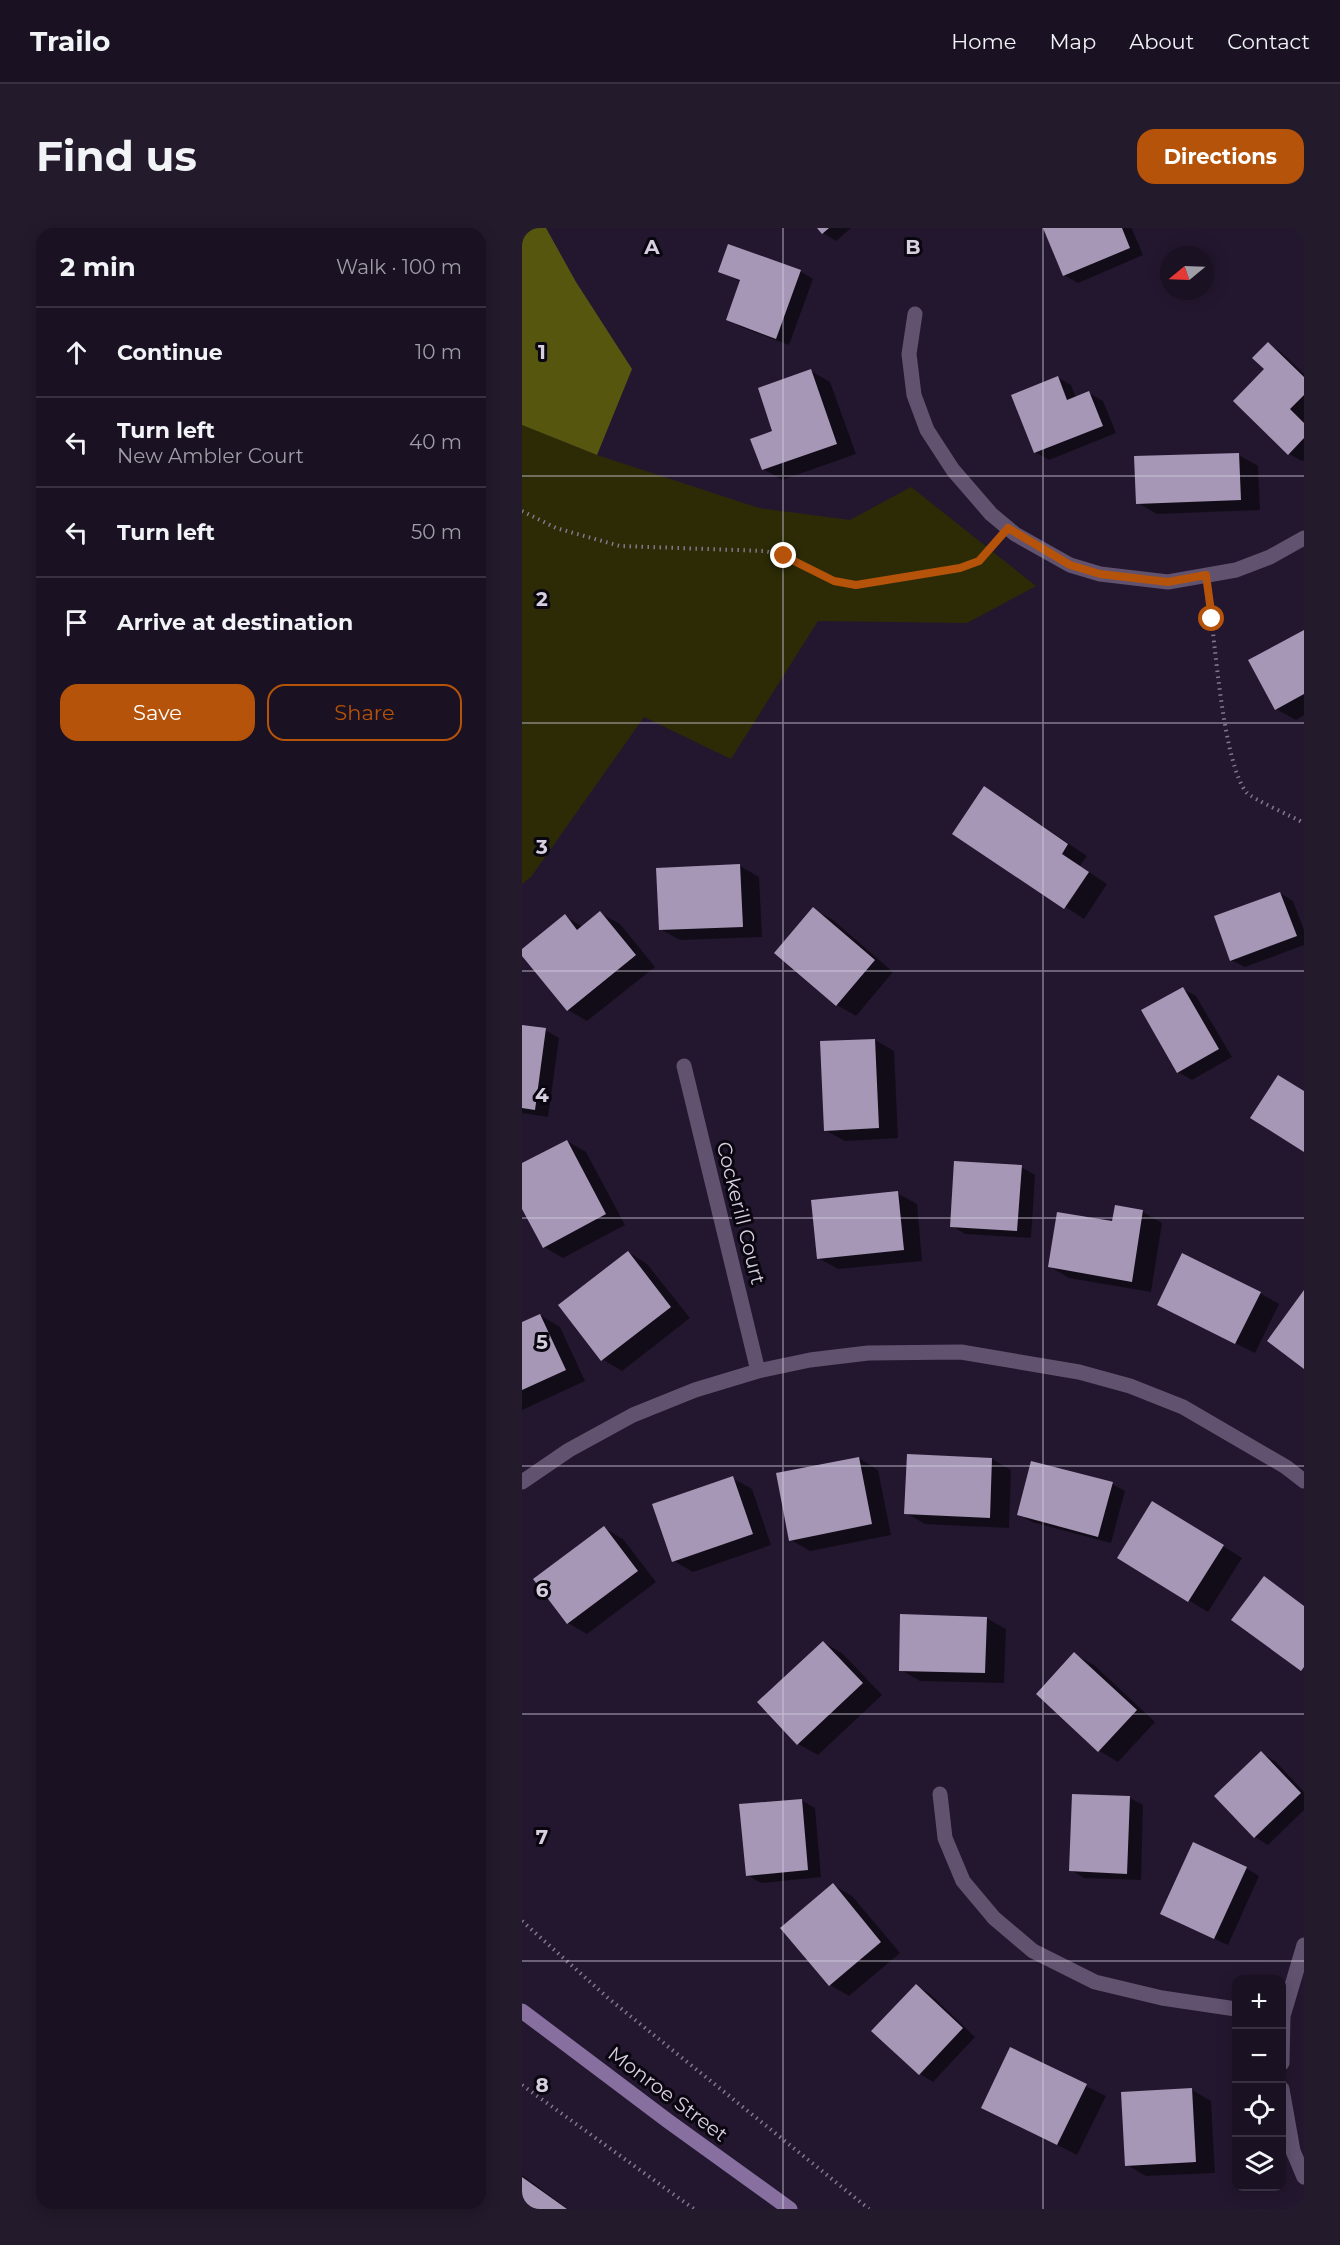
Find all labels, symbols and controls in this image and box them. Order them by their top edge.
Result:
text: Trailo [30,24,110,58]
text: Home [951,29,1016,54]
text: Map [1049,29,1096,54]
text: About [1129,29,1194,54]
text: Contact [1227,29,1310,54]
button: Directions [1137,129,1304,184]
text: Find us [36,130,197,182]
text: A [643,235,660,259]
text: B [905,235,921,259]
north arrow [1160,246,1214,300]
text: 2 min [60,251,136,283]
text: Walk · 100 m [336,255,462,279]
icon: ahead [60,336,93,369]
text: Continue [117,339,223,366]
text: 10 m [415,340,462,364]
text: 1 [538,340,546,364]
text: Turn left [117,417,215,444]
icon: left [60,426,93,459]
text: 40 m [409,430,462,454]
text: New Ambler Court [117,444,304,468]
icon: left [60,516,93,549]
text: Turn left [117,519,215,546]
text: 50 m [411,520,462,544]
route end [770,542,796,568]
text: 2 [536,587,548,611]
route start [1198,605,1224,631]
icon: arrive [60,606,93,639]
text: Arrive at destination [117,609,353,636]
button: Save [60,684,255,741]
button: Share [267,684,462,741]
text: 3 [535,835,548,859]
text: 4 [535,1083,549,1107]
street label: Cockerill Court [712,1139,770,1287]
text: 5 [536,1330,548,1354]
text: 6 [536,1578,549,1602]
text: 7 [536,1825,548,1849]
map controls [1232,1975,1286,2191]
button: + [1232,1975,1286,2029]
button: − [1232,2029,1286,2083]
street label: Monroe Street [604,2041,732,2147]
text: 8 [535,2073,549,2097]
button: locate [1232,2083,1286,2137]
button: layers [1232,2137,1286,2191]

